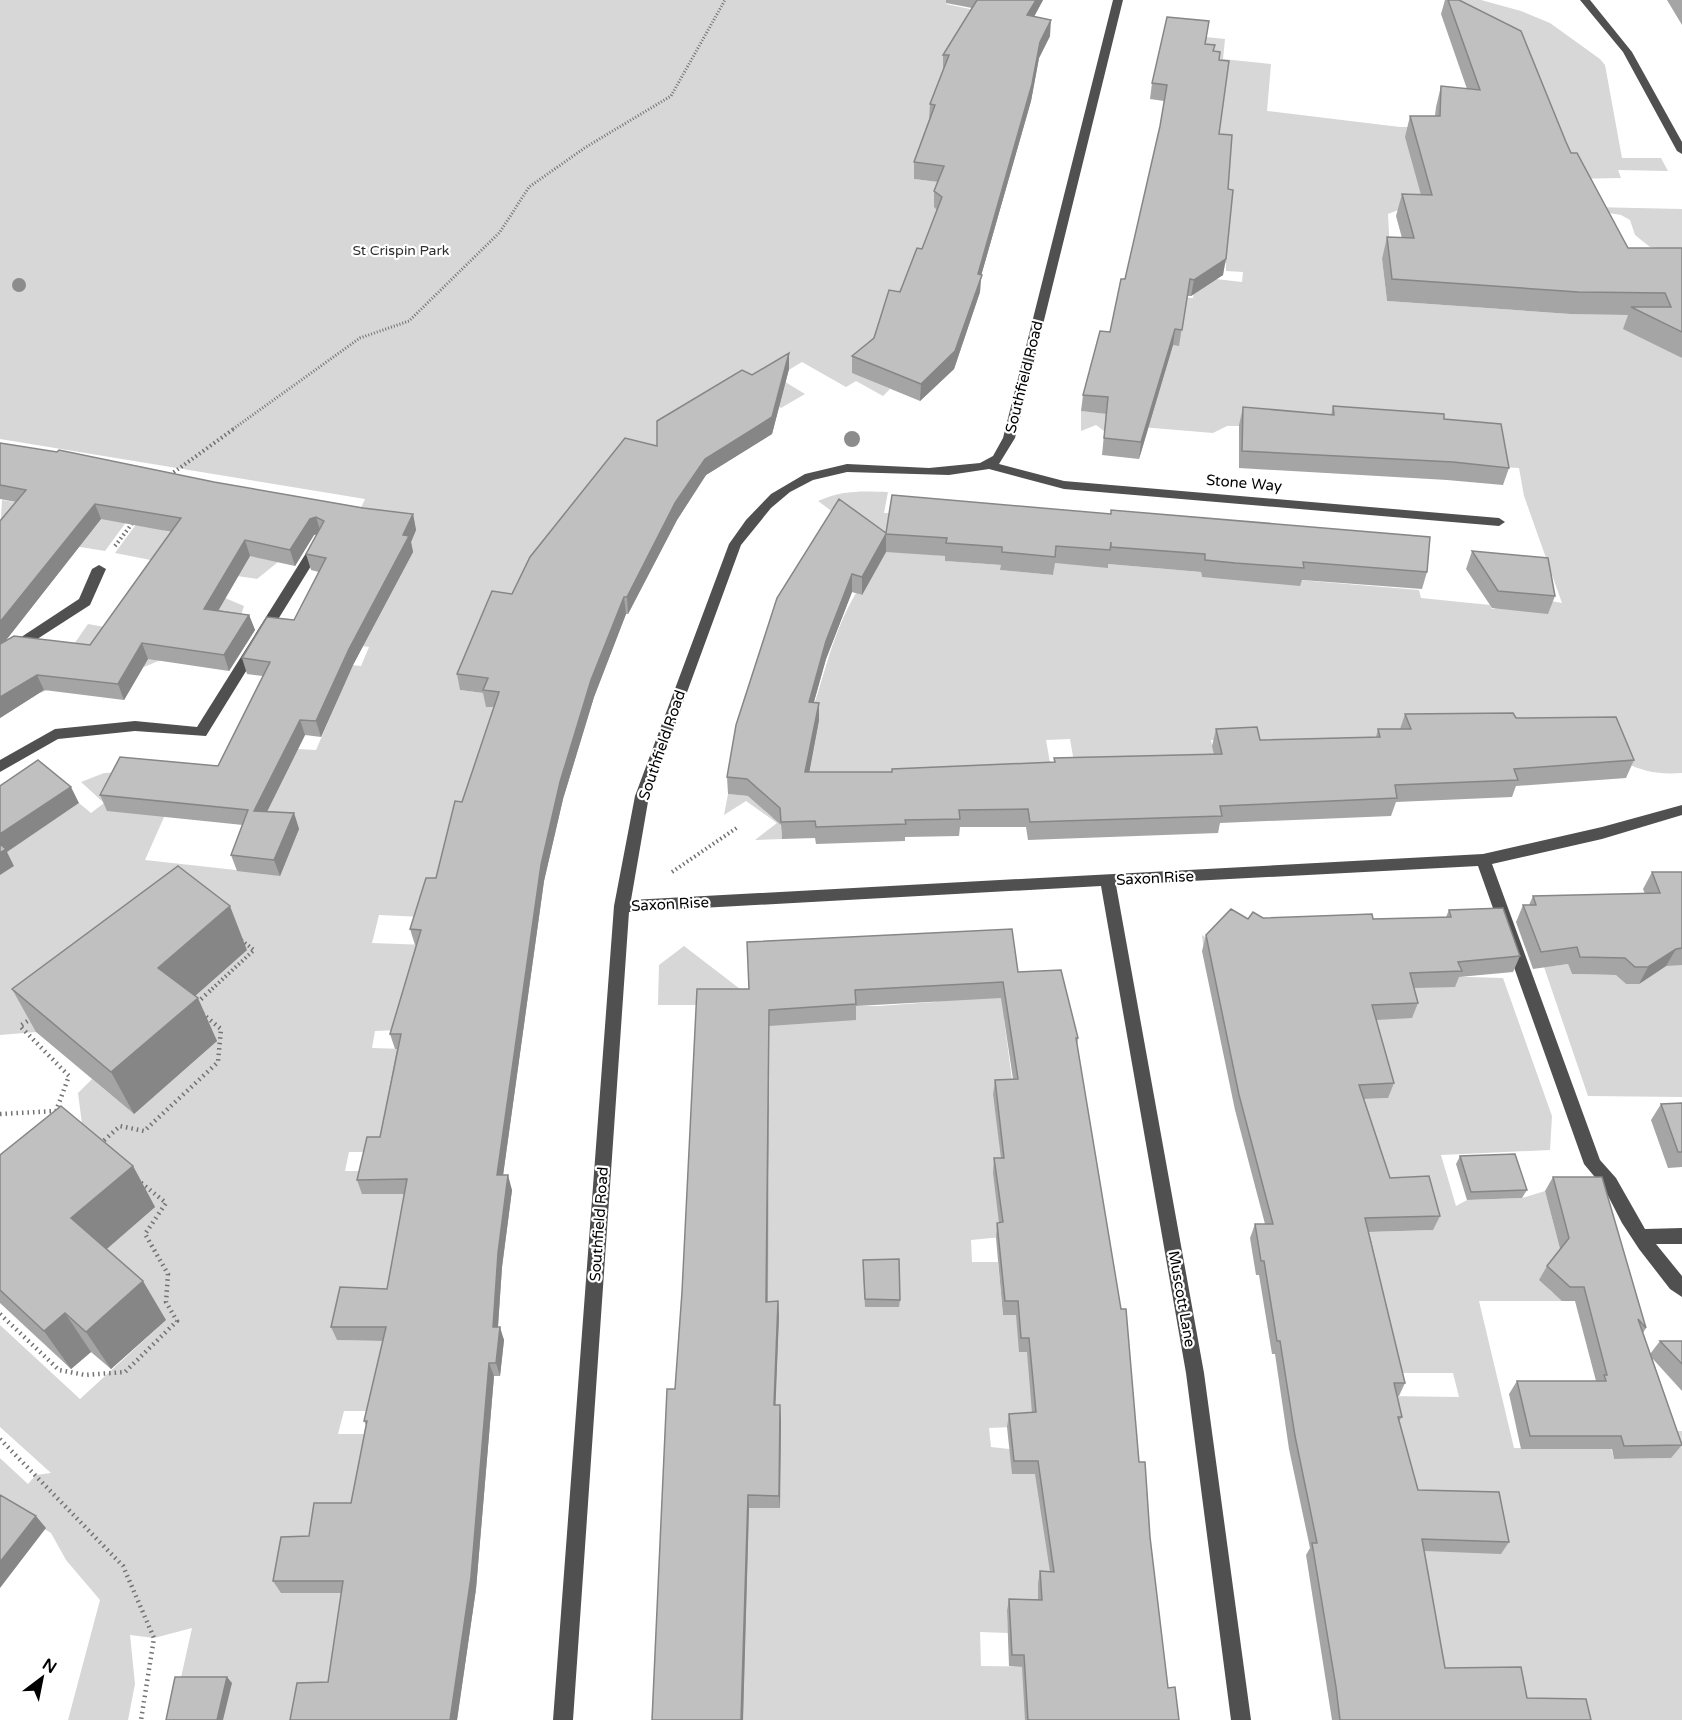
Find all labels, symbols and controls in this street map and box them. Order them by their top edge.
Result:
park label: St Crispin Park [353,242,450,259]
street label: Southfield Road [1001,319,1047,435]
street label: Stone Way [1205,471,1283,495]
street label: Southfield Road [635,688,689,802]
street label: Saxon Rise [1116,867,1194,889]
street label: Saxon Rise [631,893,709,915]
street label: Southfield Road [586,1166,612,1282]
street label: Muscott Lane [1165,1249,1199,1349]
north arrow [12,1648,72,1708]
text: N [39,1654,60,1678]

